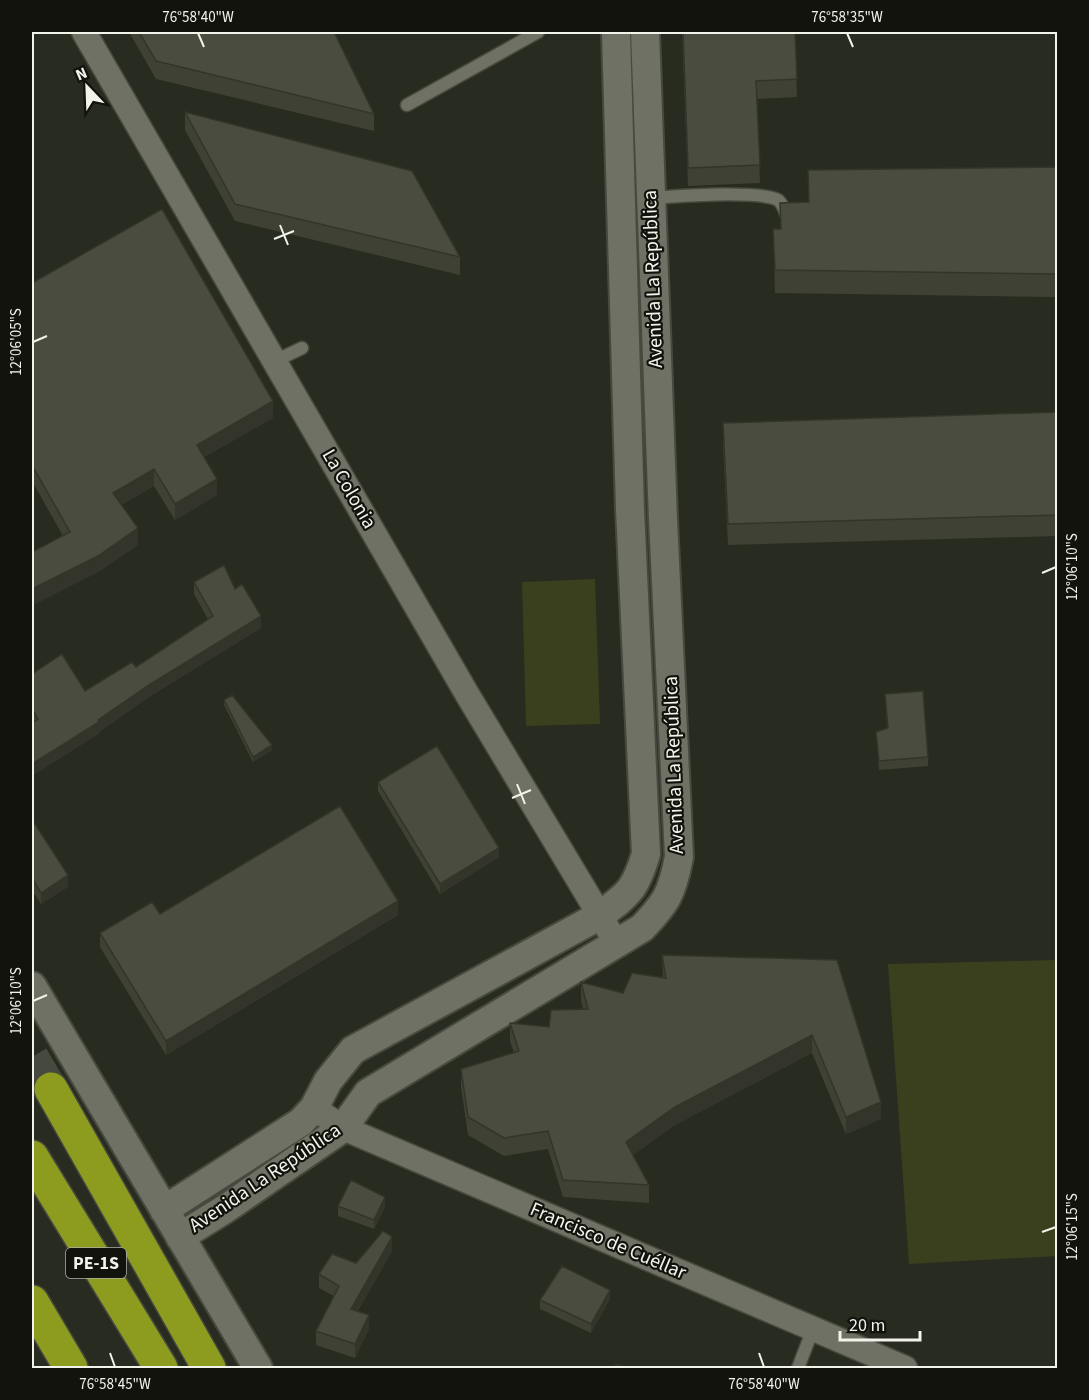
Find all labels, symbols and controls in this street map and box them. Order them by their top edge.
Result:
text: 76°58'40"W [162,7,234,28]
text: 76°58'35"W [811,7,883,28]
north arrow [57,57,117,117]
text: N [72,62,91,86]
street label: Avenida La República [636,190,670,368]
text: 12°06'05"S [6,308,27,376]
street label: La Colonia [315,444,383,534]
text: 12°06'10"S [1062,533,1083,601]
street label: Avenida La República [657,676,691,854]
text: 12°06'10"S [6,967,27,1035]
street label: Avenida La República [183,1117,347,1239]
text: 12°06'15"S [1062,1193,1083,1261]
street label: Francisco de Cuéllar [526,1195,690,1287]
road number: PE-1S [66,1248,126,1278]
scale bar [840,1304,920,1342]
text: 20 m [849,1313,885,1338]
text: 76°58'45"W [79,1374,151,1395]
text: 76°58'40"W [728,1374,800,1395]

